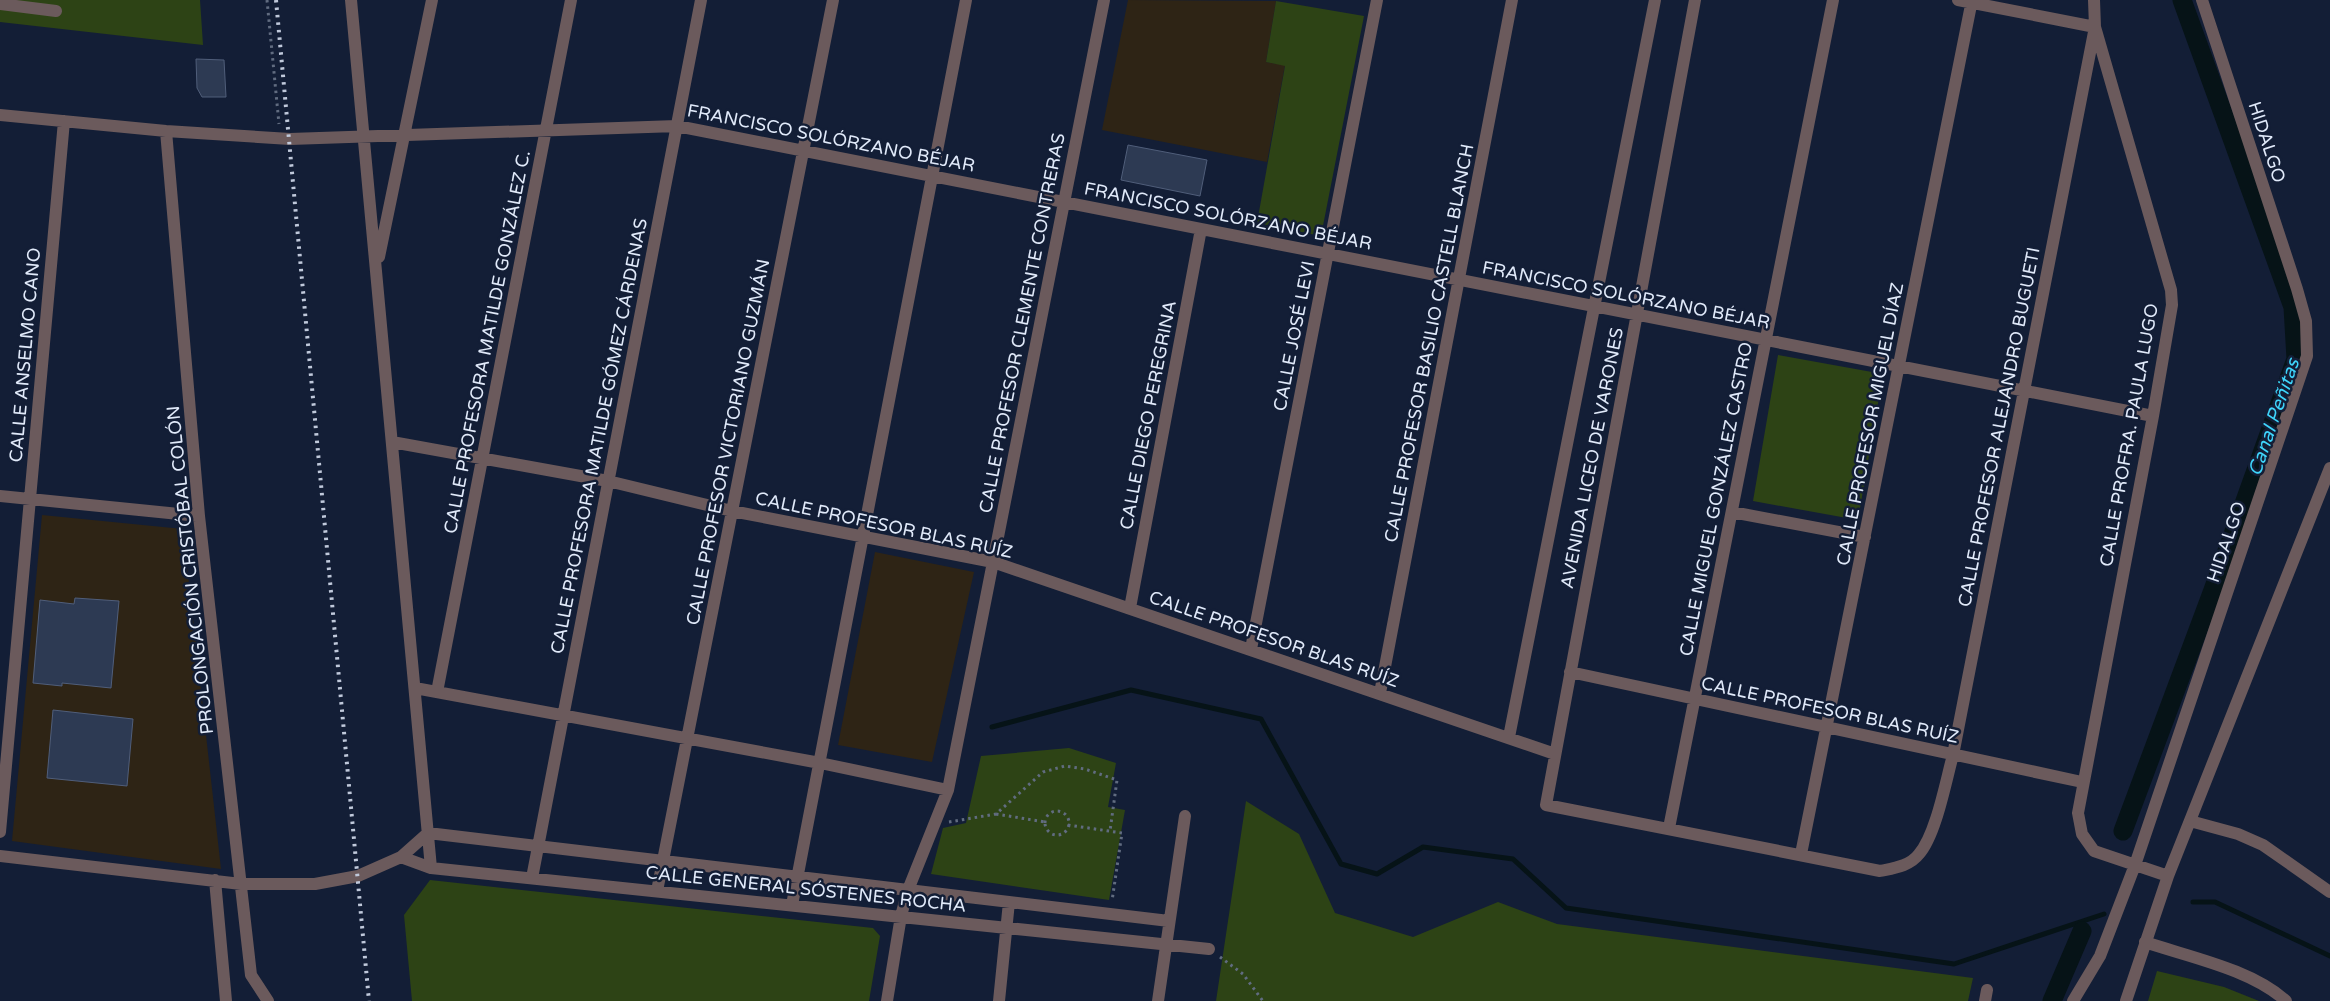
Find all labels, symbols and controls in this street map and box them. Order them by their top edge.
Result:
street label: FRANCISCO SOLÓRZANO BÉJAR [685,99,977,177]
street label: HIDALGO [2244,99,2290,185]
street label: CALLE PROFESOR CLEMENTE CONTRERAS [974,131,1070,515]
street label: CALLE PROFESOR BASILIO CASTELL BLANCH [1380,142,1478,544]
street label: CALLE PROFESORA MATILDE GONZÁLEZ C. [439,148,535,536]
street label: FRANCISCO SOLÓRZANO BÉJAR [1082,177,1374,255]
street label: CALLE PROFESORA MATILDE GÓMEZ CÁRDENAS [546,216,652,656]
street label: CALLE PROFESOR ALEJANDRO BUGUETI [1953,245,2045,609]
street label: CALLE ANSELMO CANO [5,247,45,463]
street label: FRANCISCO SOLÓRZANO BÉJAR [1480,256,1772,334]
street label: CALLE PROFESOR VICTORIANO GUZMÁN [682,257,774,627]
street label: CALLE JOSÉ LEVI [1269,259,1319,413]
street label: CALLE PROFESOR MIGUEL DÍAZ [1832,281,1908,567]
street label: CALLE DIEGO PEREGRINA [1115,299,1181,531]
street label: CALLE PROFRA. PAULA LUGO [2095,302,2163,568]
street label: AVENIDA LICEO DE VARONES [1556,326,1628,590]
street label: CALLE MIGUEL GONZÁLEZ CASTRO [1675,340,1757,658]
water label: Canal Peñitas [2244,354,2305,479]
street label: PROLONGACIÓN CRISTÓBAL COLÓN [162,405,218,735]
street label: CALLE PROFESOR BLAS RUÍZ [753,487,1015,563]
street label: HIDALGO [2202,499,2250,585]
street label: CALLE PROFESOR BLAS RUÍZ [1146,586,1402,692]
street label: CALLE PROFESOR BLAS RUÍZ [1699,672,1961,748]
street label: CALLE GENERAL SÓSTENES ROCHA [645,861,967,917]

